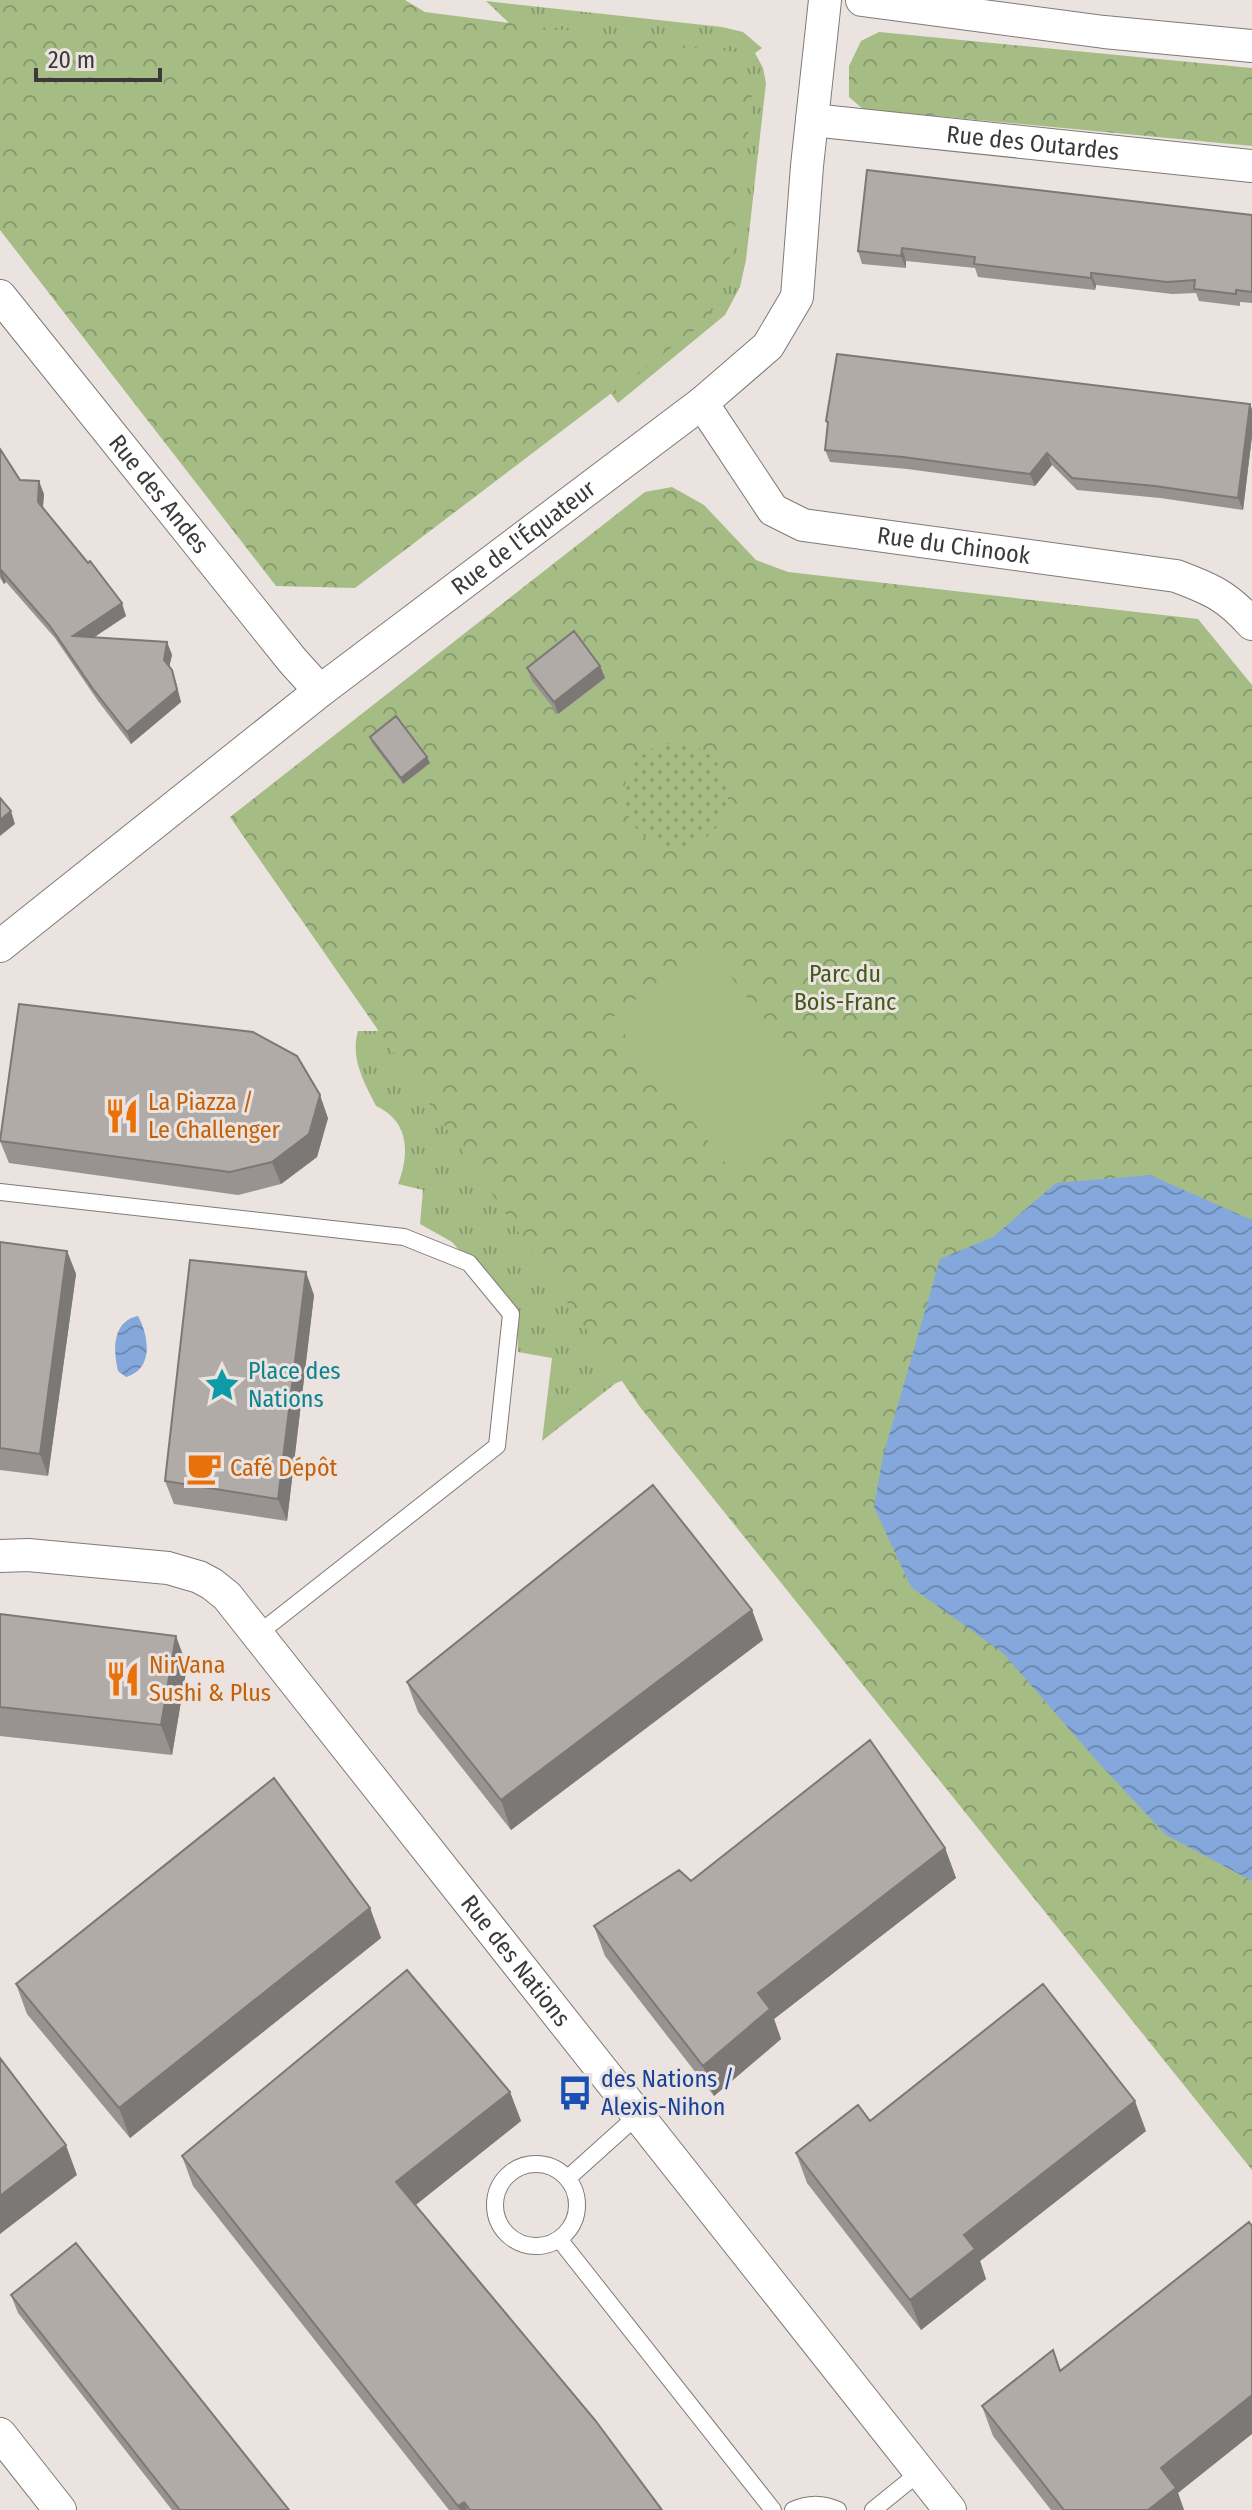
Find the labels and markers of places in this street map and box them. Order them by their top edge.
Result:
place label: La Piazza / Le Challenger [148,1088,281,1144]
restaurant icon: La Piazza / Le Challenger [103,1097,141,1135]
place label: Place des Nations [248,1357,341,1413]
place icon: Place des Nations [203,1366,241,1404]
cafe icon: Café Dépôt [185,1449,223,1487]
place label: Café Dépôt [230,1454,338,1482]
place label: NirVana Sushi & Plus [149,1651,271,1707]
restaurant icon: NirVana Sushi & Plus [104,1660,142,1698]
place label: des Nations / Alexis-Nihon [601,2065,734,2121]
bus stop icon: des Nations / Alexis-Nihon [556,2074,594,2112]

